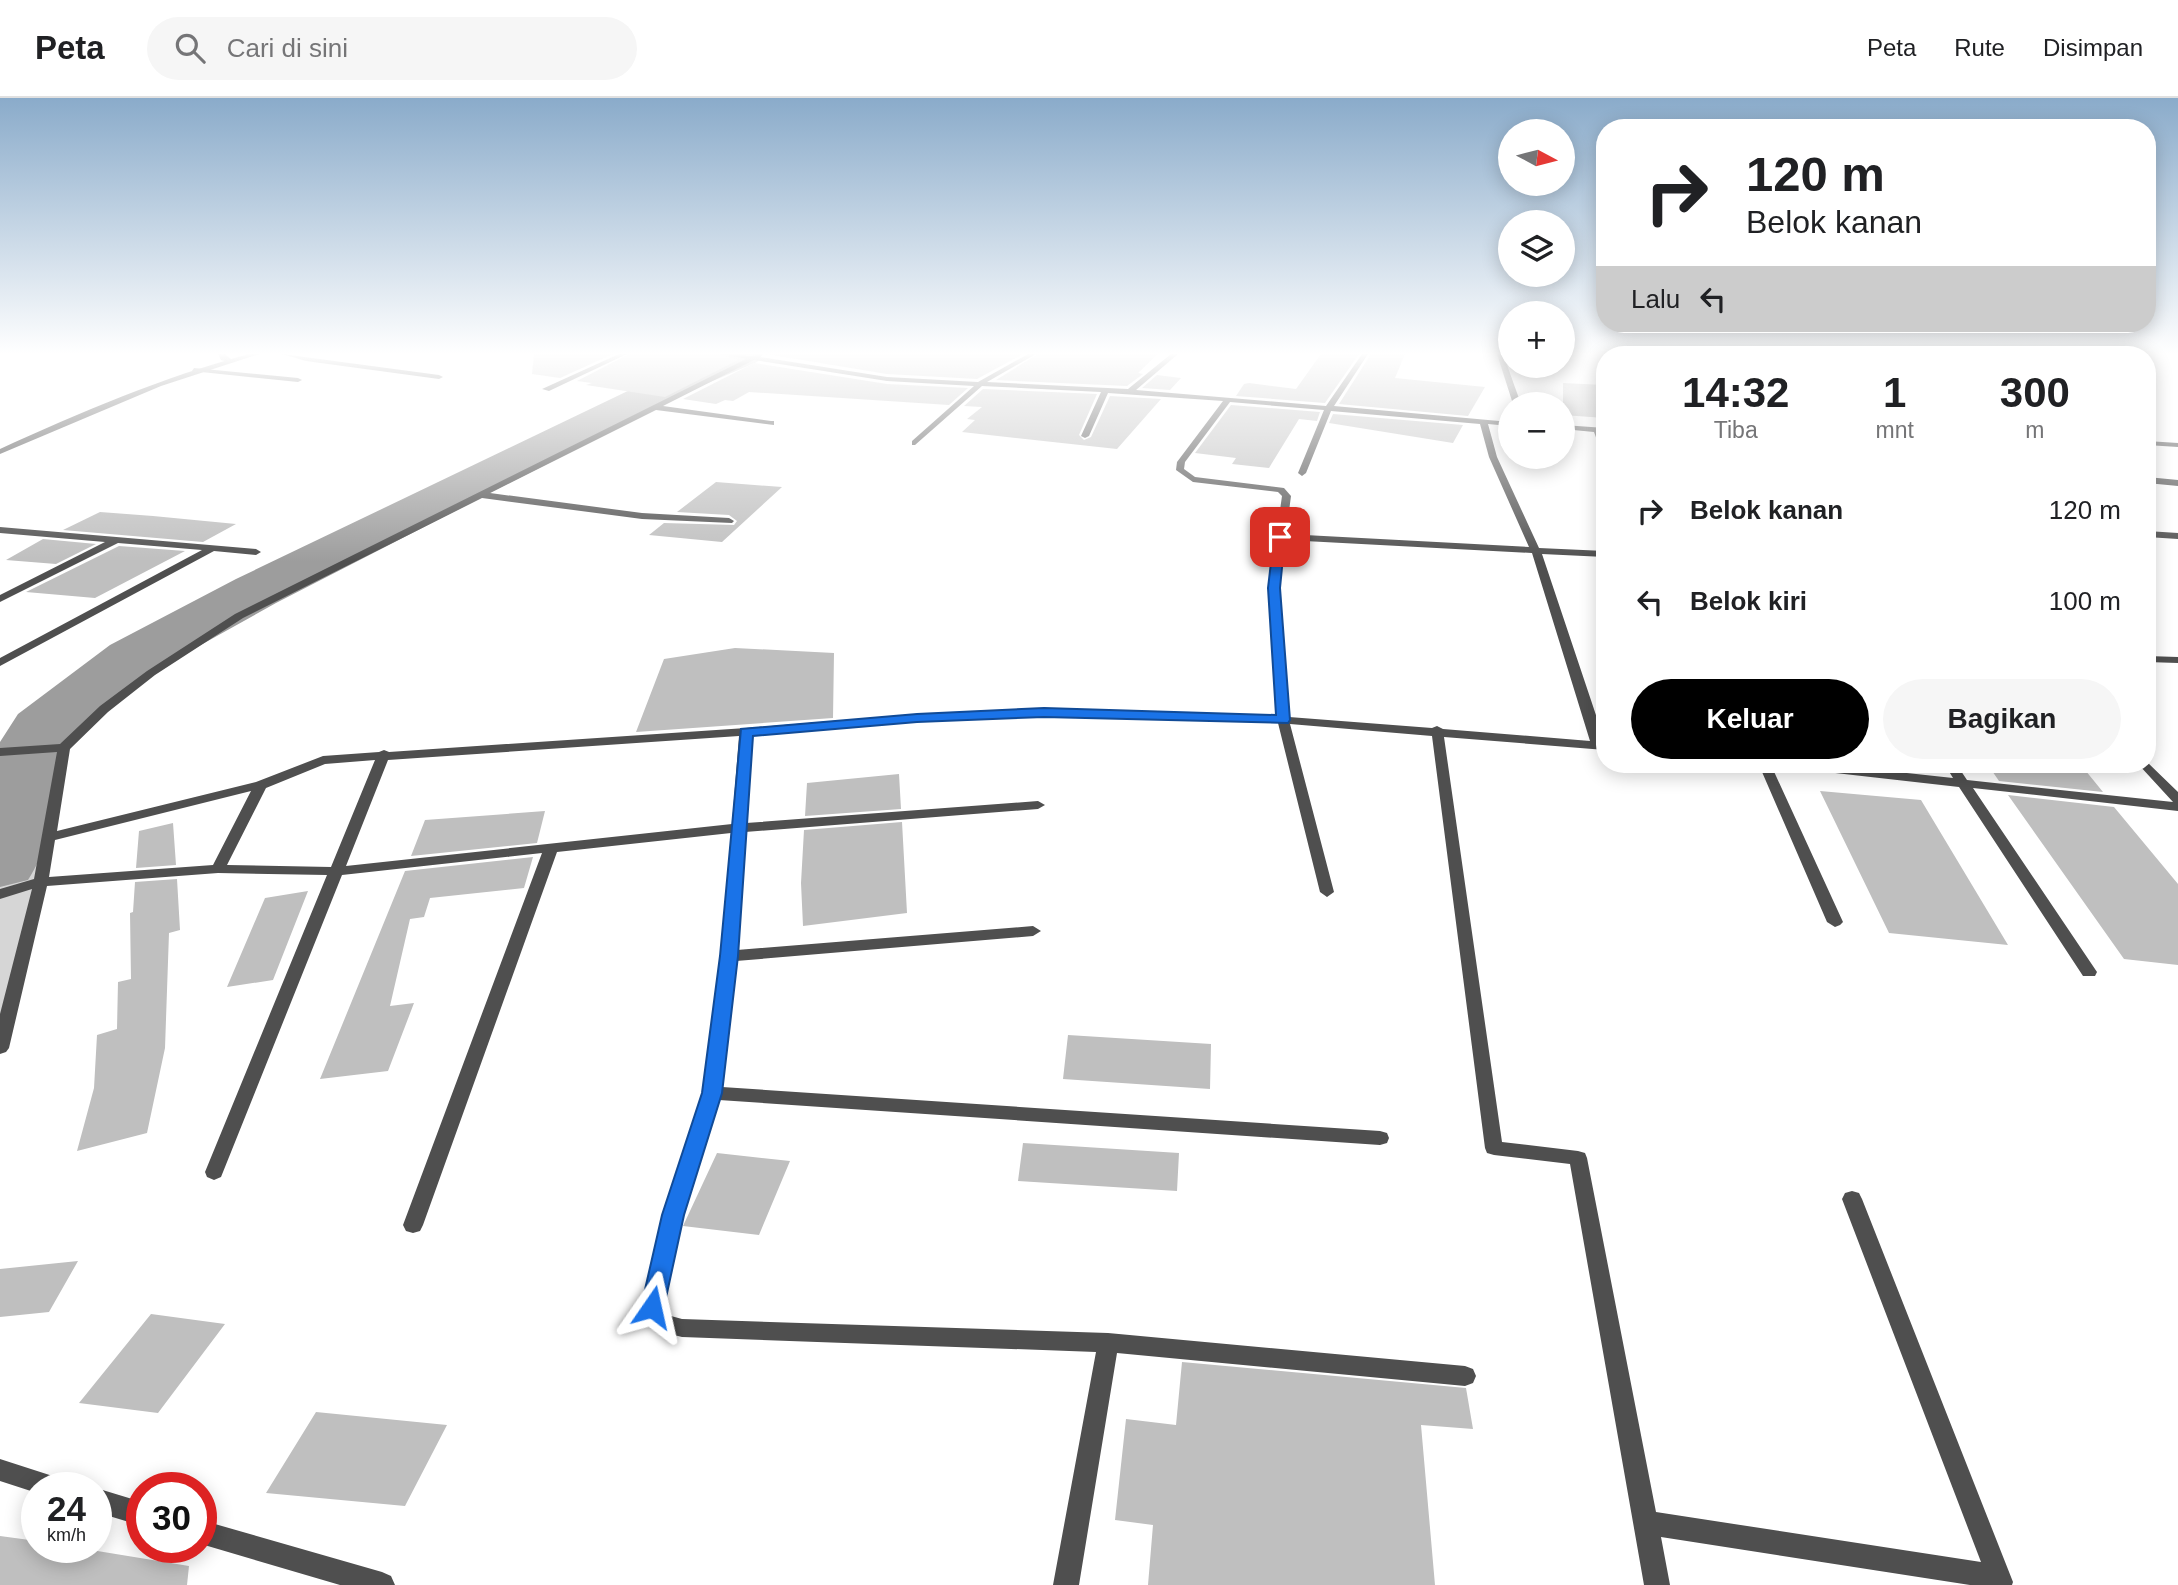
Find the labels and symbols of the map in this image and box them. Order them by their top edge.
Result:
north arrow [1498,119,1575,196]
pin [1250,507,1310,567]
position arrow [615,1270,689,1344]
speed limit sign: 30 [126,1472,217,1563]

